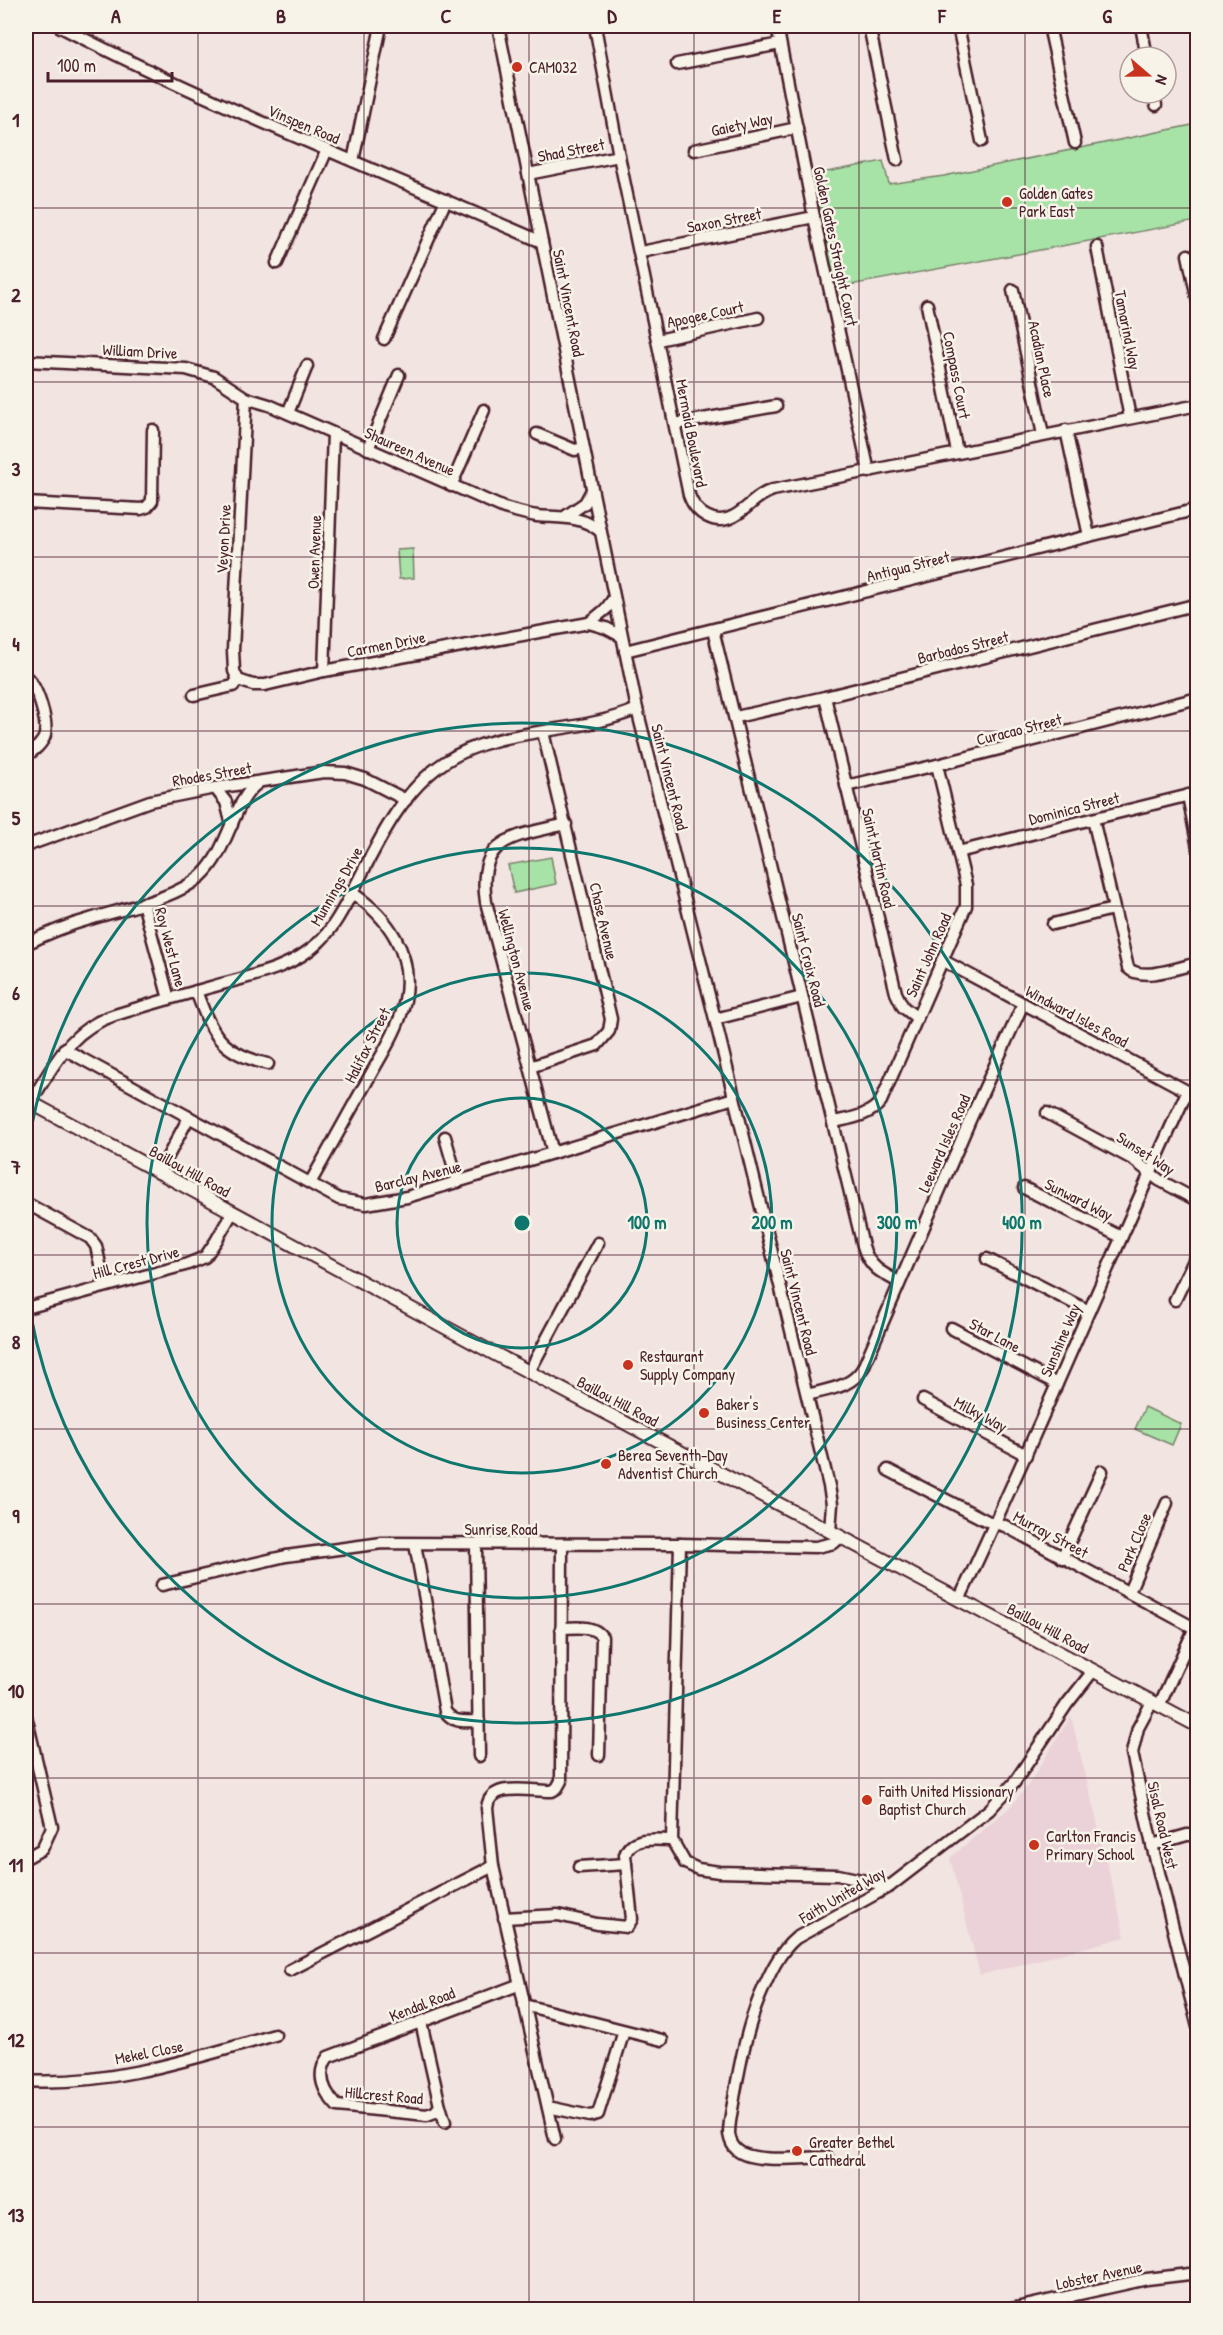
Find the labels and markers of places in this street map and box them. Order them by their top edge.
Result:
place label: CAM032 [529,56,577,78]
marker: CAM032 [510,60,524,74]
place label: Golden Gates Park East [1019,182,1093,222]
marker: Golden Gates Park East [1000,195,1014,209]
centre of rings [512,1213,532,1233]
place label: Restaurant Supply Company [640,1345,736,1385]
marker: Restaurant Supply Company [621,1358,635,1372]
place label: Baker's Business Center [716,1393,810,1433]
marker: Baker's Business Center [697,1406,711,1420]
place label: Berea Seventh-Day Adventist Church [618,1444,728,1484]
marker: Berea Seventh-Day Adventist Church [599,1457,613,1471]
place label: Faith United Missionary Baptist Church [878,1780,1014,1820]
marker: Faith United Missionary Baptist Church [860,1793,874,1807]
place label: Carlton Francis Primary School [1046,1825,1136,1865]
marker: Carlton Francis Primary School [1027,1838,1041,1852]
place label: Greater Bethel Cathedral [809,2131,895,2171]
marker: Greater Bethel Cathedral [790,2144,804,2158]

